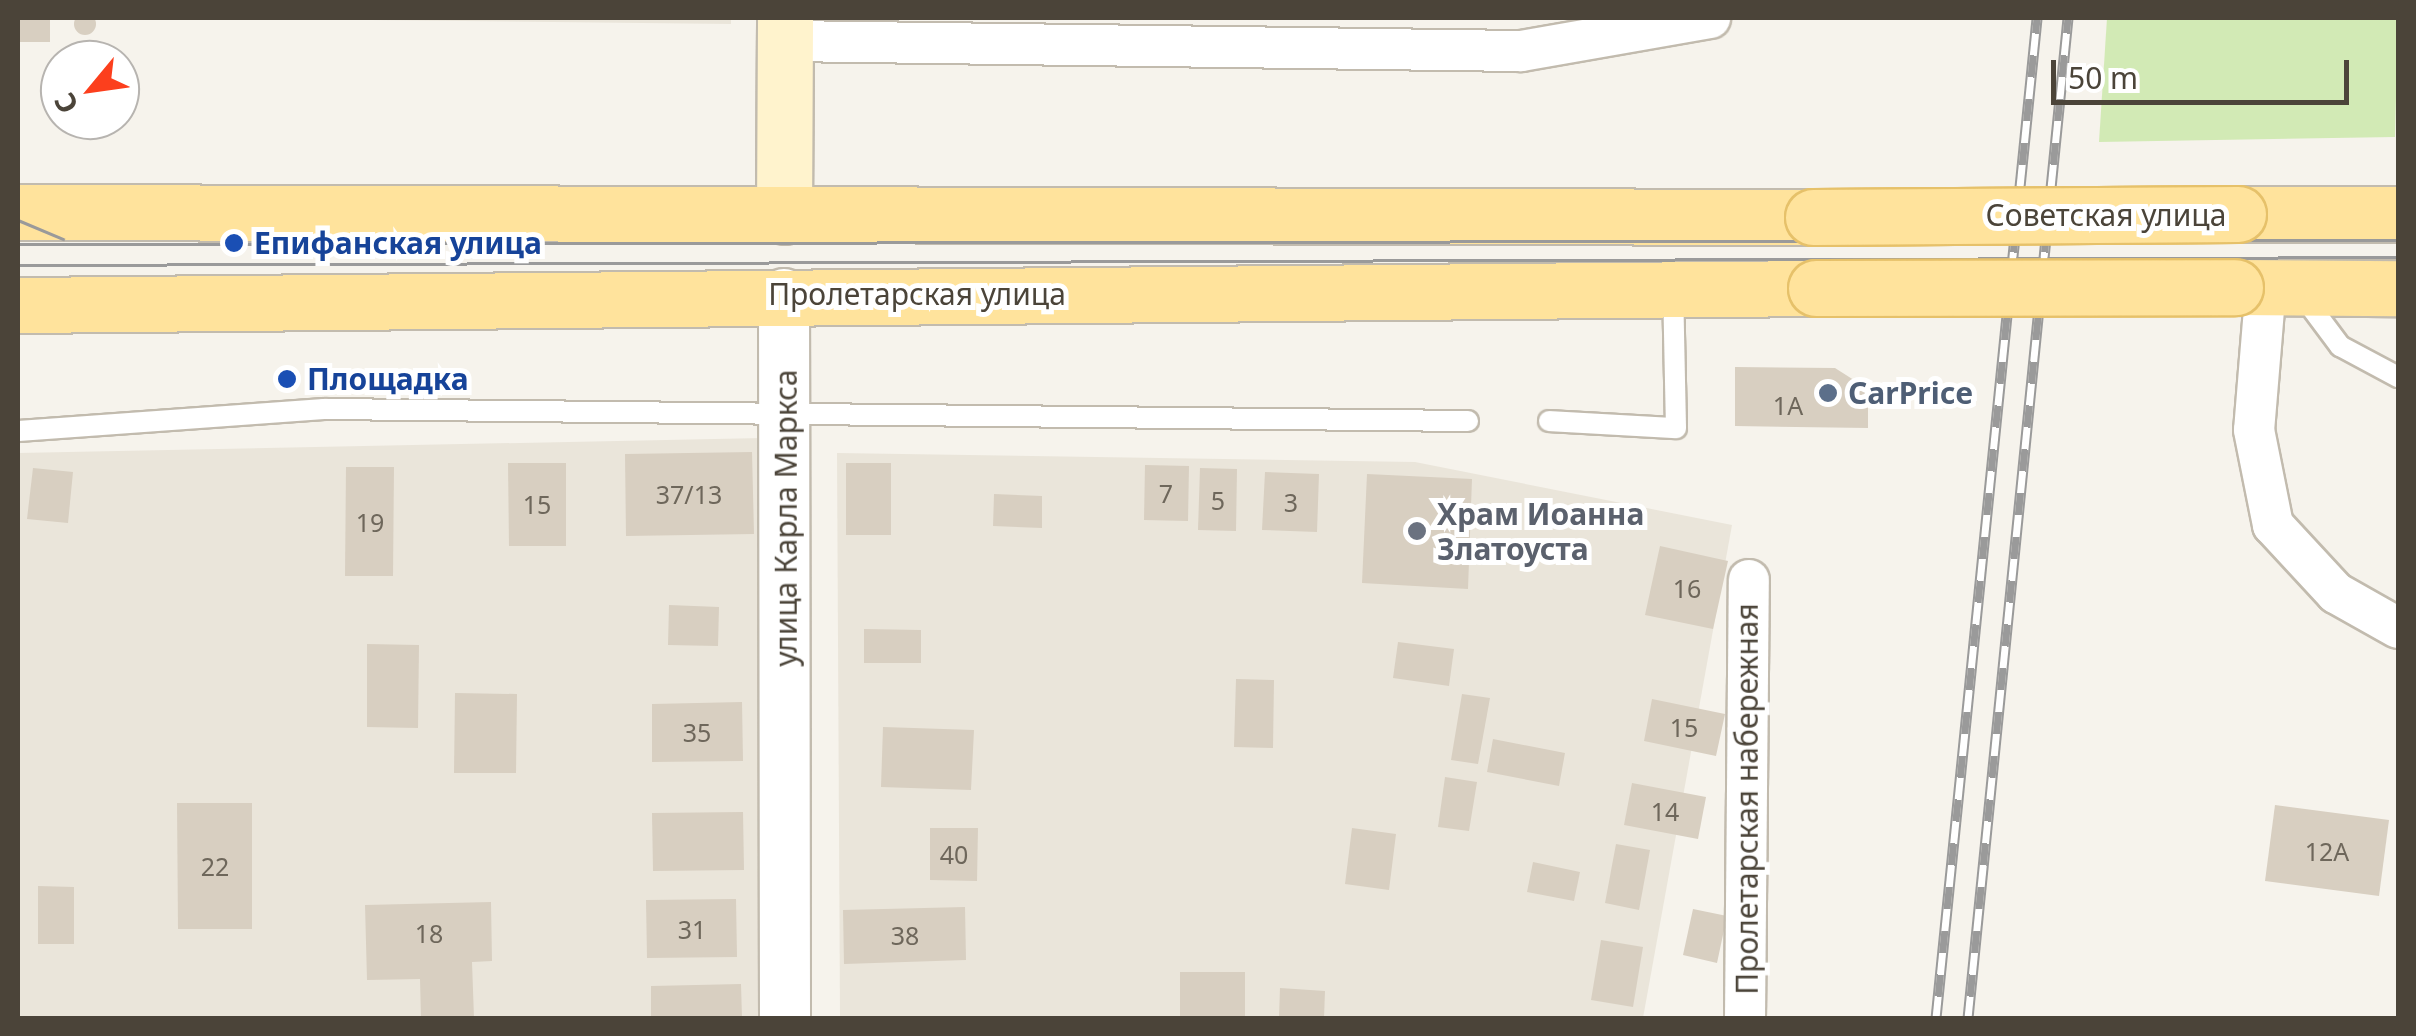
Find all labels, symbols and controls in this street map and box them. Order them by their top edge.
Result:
north arrow [40,40,140,140]
scale bar [2056,40,2354,102]
text: 50 m [2068,57,2138,98]
text: С [45,86,87,121]
street label: Советская улица [1986,197,2226,233]
place label: Епифанская улица [254,225,542,261]
marker: Епифанская улица [223,232,245,254]
street label: Пролетарская улица [768,276,1066,312]
place label: Площадка [307,361,469,397]
marker: Площадка [276,368,298,390]
street label: улица Карла Маркса [768,369,804,667]
place label: CarPrice [1848,375,1973,411]
marker: CarPrice [1817,382,1839,404]
house number: 1А [1773,390,1803,420]
house number: 7 [1159,478,1173,508]
house number: 37/13 [656,479,722,509]
house number: 5 [1211,485,1225,515]
house number: 3 [1284,487,1298,517]
house number: 15 [523,489,551,519]
place label: Храм Иоанна Златоуста [1437,496,1644,566]
house number: 19 [356,507,384,537]
marker: Храм Иоанна Златоуста [1406,520,1428,542]
house number: 16 [1673,573,1701,603]
street label: Пролетарская набережная [1729,603,1765,995]
house number: 15 [1670,712,1698,742]
house number: 35 [683,717,711,747]
house number: 14 [1651,796,1679,826]
house number: 12А [2305,836,2349,866]
house number: 40 [940,839,968,869]
house number: 22 [201,851,229,881]
house number: 31 [678,914,706,944]
house number: 18 [415,918,443,948]
house number: 38 [891,920,919,950]

